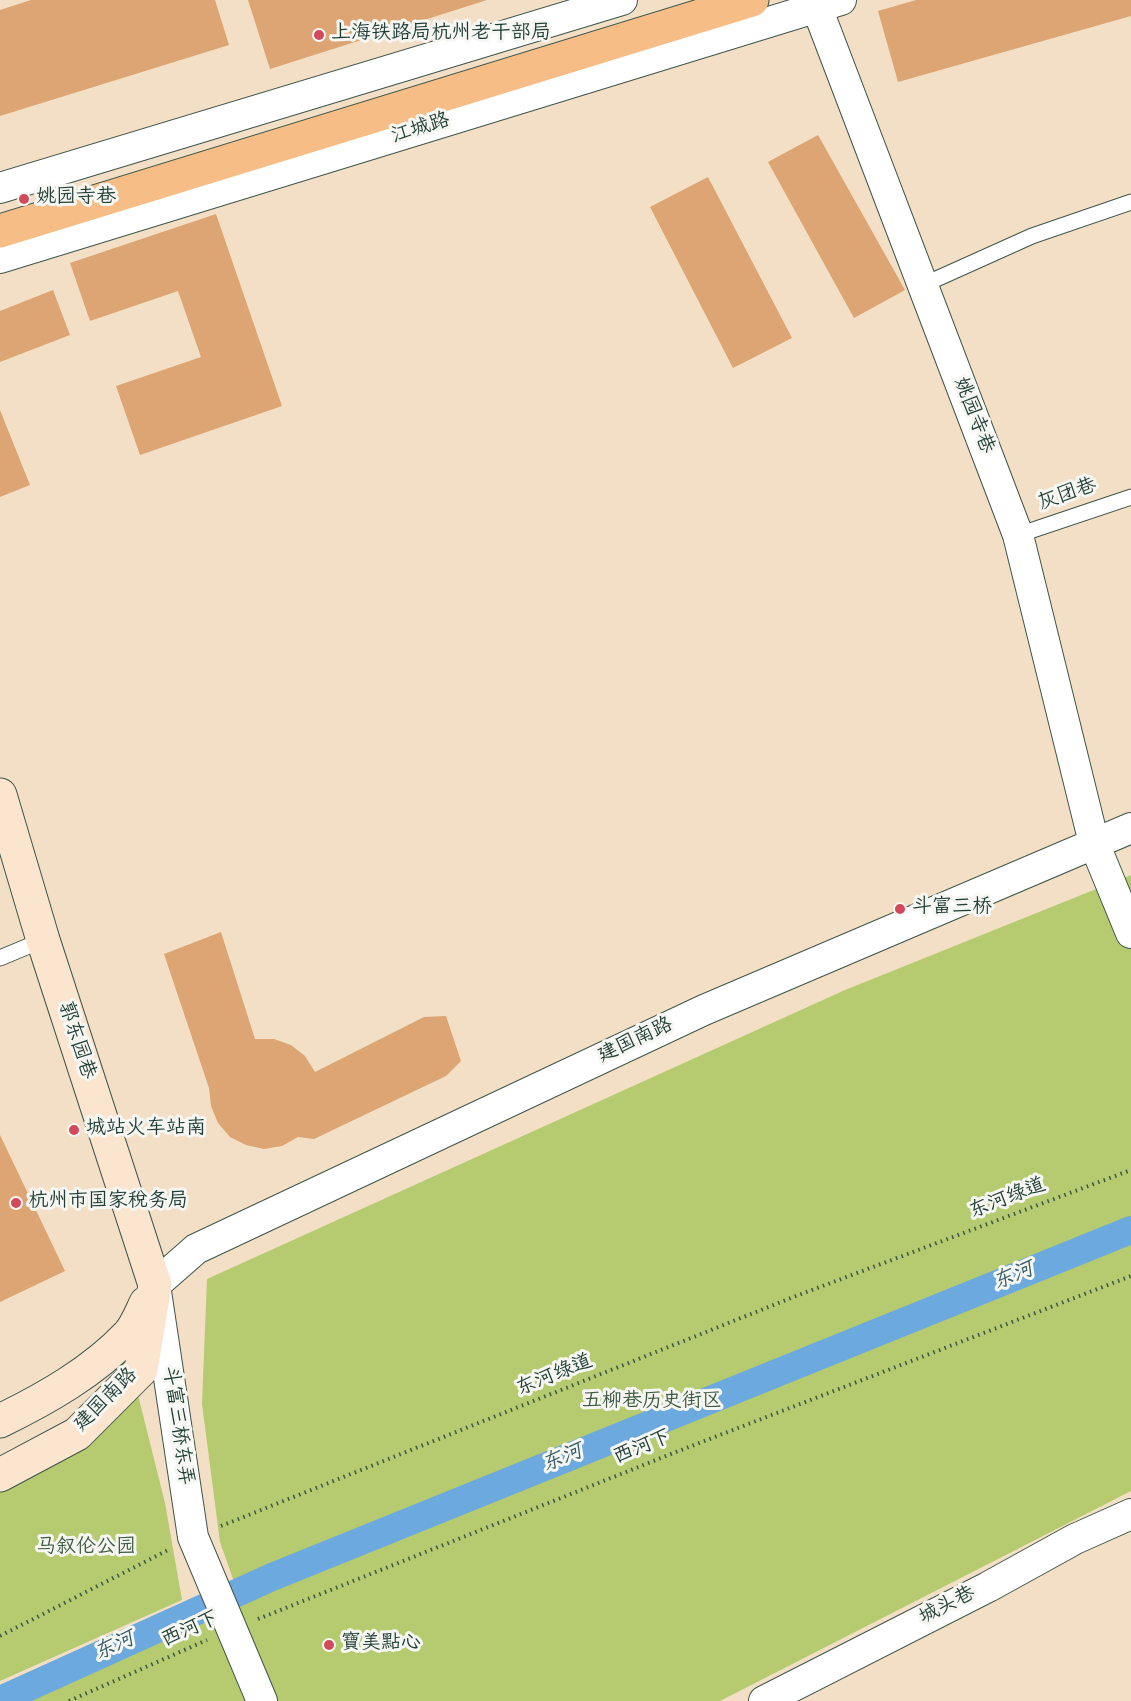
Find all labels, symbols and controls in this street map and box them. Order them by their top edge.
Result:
place label: 上海铁路局杭州老干部局 [331,23,551,47]
marker: 上海铁路局杭州老干部局 [312,28,326,42]
street label: 江城路 [389,110,453,150]
place label: 姚园寺巷 [36,187,116,211]
marker: 姚园寺巷 [17,192,31,206]
street label: 姚园寺巷 [946,374,998,458]
street label: 灰团巷 [1036,475,1100,517]
place label: 斗富三桥 [912,897,992,921]
marker: 斗富三桥 [893,902,907,916]
street label: 郭东园巷 [51,999,99,1083]
street label: 建国南路 [595,1014,677,1070]
place label: 城站火车站南 [86,1118,206,1142]
marker: 城站火车站南 [67,1123,81,1137]
street label: 东河绿道 [966,1174,1050,1226]
place label: 杭州市国家税务局 [28,1191,188,1215]
marker: 杭州市国家税务局 [9,1196,23,1210]
water label: 东河 [990,1258,1038,1298]
street label: 东河绿道 [513,1351,597,1403]
street label: 建国南路 [70,1364,144,1438]
street label: 斗富三桥东弄 [156,1365,196,1487]
park label: 五柳巷历史街区 [582,1391,722,1415]
street label: 西河下 [611,1427,675,1471]
water label: 东河 [539,1440,587,1480]
park label: 马叙伦公园 [36,1537,136,1561]
street label: 城头巷 [916,1583,980,1631]
street label: 西河下 [159,1608,223,1654]
water label: 东河 [91,1628,139,1668]
place label: 寶美點心 [341,1633,421,1657]
marker: 寶美點心 [322,1638,336,1652]

